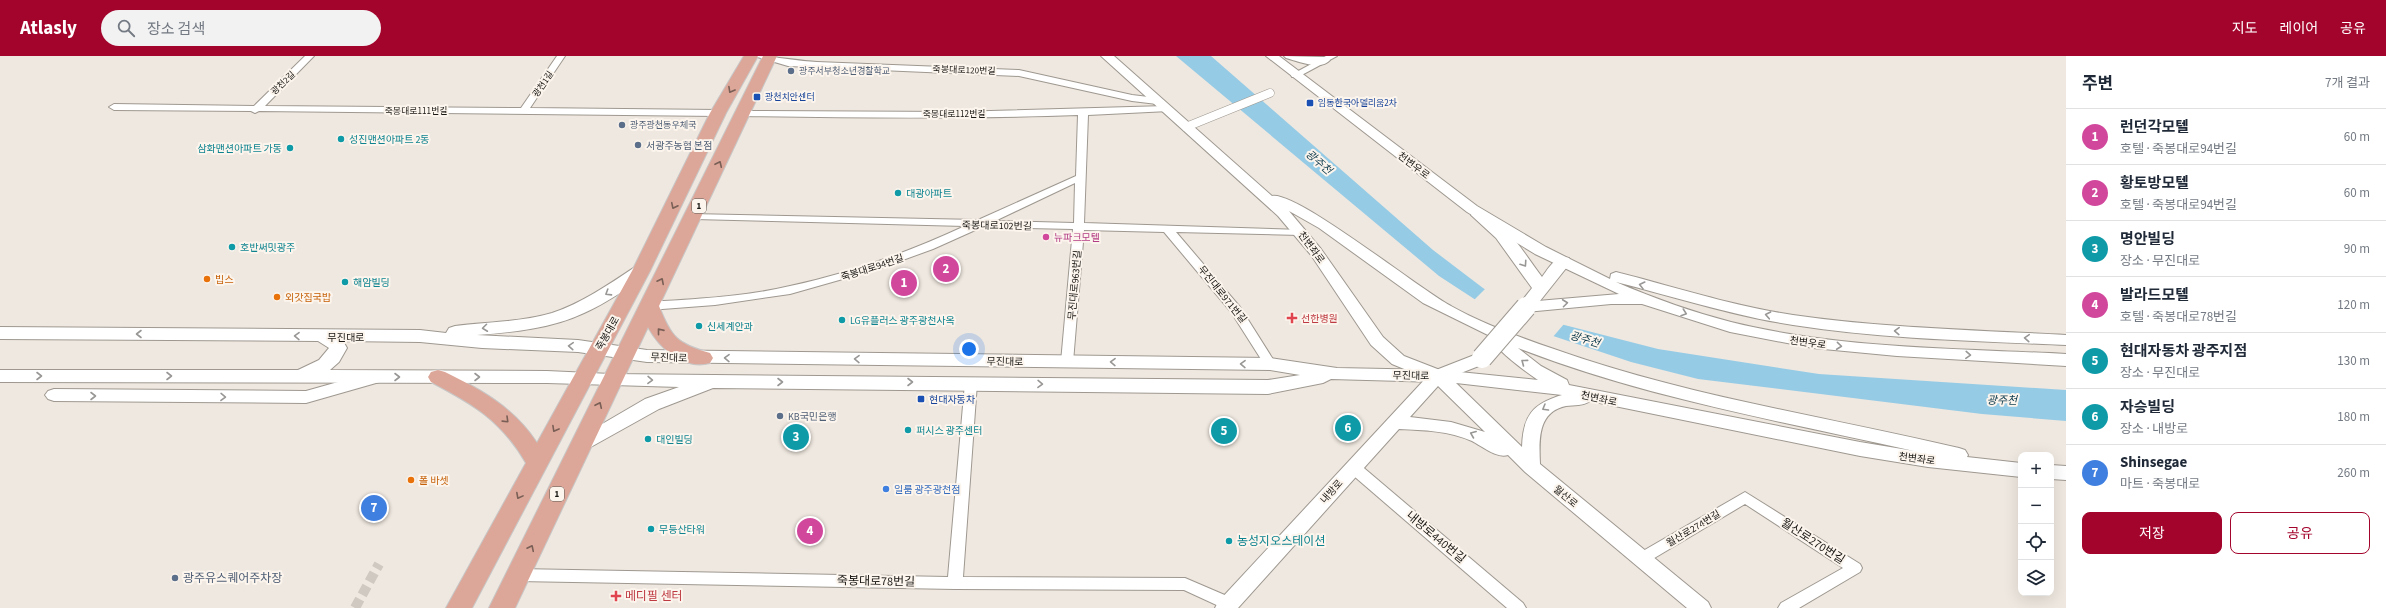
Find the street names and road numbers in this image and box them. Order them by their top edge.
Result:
street label: 죽봉대로120번길 [932,63,996,78]
street label: 광천2길 [268,68,298,98]
street label: 광천1길 [530,68,557,100]
street label: 죽봉대로111번길 [384,105,448,118]
street label: 죽봉대로112번길 [922,108,986,121]
street label: 천변우로 [1394,149,1432,182]
road number: 1 [692,199,706,213]
street label: 죽봉대로102번길 [962,218,1032,234]
street label: 천변좌로 [1295,229,1328,267]
street label: 무진대로963번길 [1065,250,1085,321]
street label: 죽봉대로94번길 [839,251,905,285]
street label: 무진대로971번길 [1195,263,1250,326]
street label: 죽봉대로 [593,314,623,353]
street label: 무진대로 [328,331,364,345]
street label: 천변우로 [1789,333,1827,352]
street label: 무진대로 [650,350,688,366]
street label: 무진대로 [986,355,1024,369]
street label: 무진대로 [1392,369,1430,383]
street label: 천변좌로 [1579,388,1618,410]
street label: 천변좌로 [1898,449,1936,468]
street label: 내방로 [1317,477,1346,507]
street label: 월산로 [1550,483,1580,511]
road number: 1 [550,487,564,501]
street label: 내방로440번길 [1402,507,1469,567]
street label: 월산로274번길 [1664,507,1723,551]
street label: 월산로270번길 [1777,514,1848,568]
street label: 죽봉대로78번길 [837,572,915,591]

